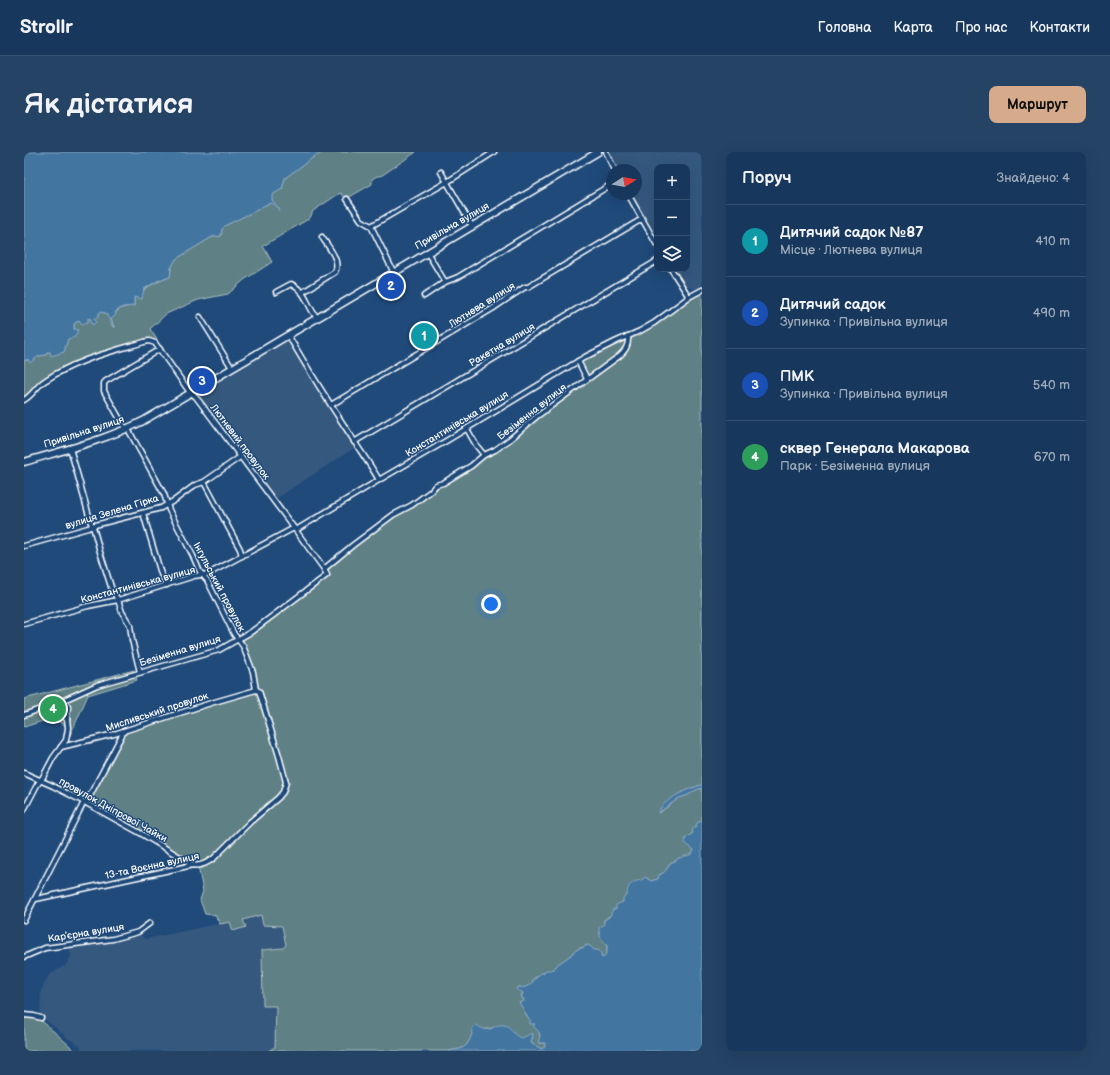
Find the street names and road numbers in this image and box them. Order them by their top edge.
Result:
street label: Привільна вулиця [413,200,492,252]
street label: Лютнева вулиця [446,280,518,331]
street label: Ракетна вулиця [467,320,537,369]
street label: Безіменна вулиця [495,381,569,443]
street label: Константинівська вулиця [403,388,511,460]
street label: Лютневий провулок [207,401,273,483]
street label: Привільна вулиця [42,413,126,451]
street label: вулиця Зелена Гірка [64,492,160,532]
street label: Інгульський провулок [190,540,248,634]
street label: Константинівська вулиця [79,564,197,606]
street label: Безіменна вулиця [138,633,223,669]
street label: Мисливський провулок [104,690,210,734]
street label: провулок Дніпрової Чайки [57,775,169,845]
street label: 13-та Воєнна вулиця [104,850,201,882]
street label: Карʼєрна вулиця [47,921,125,945]

